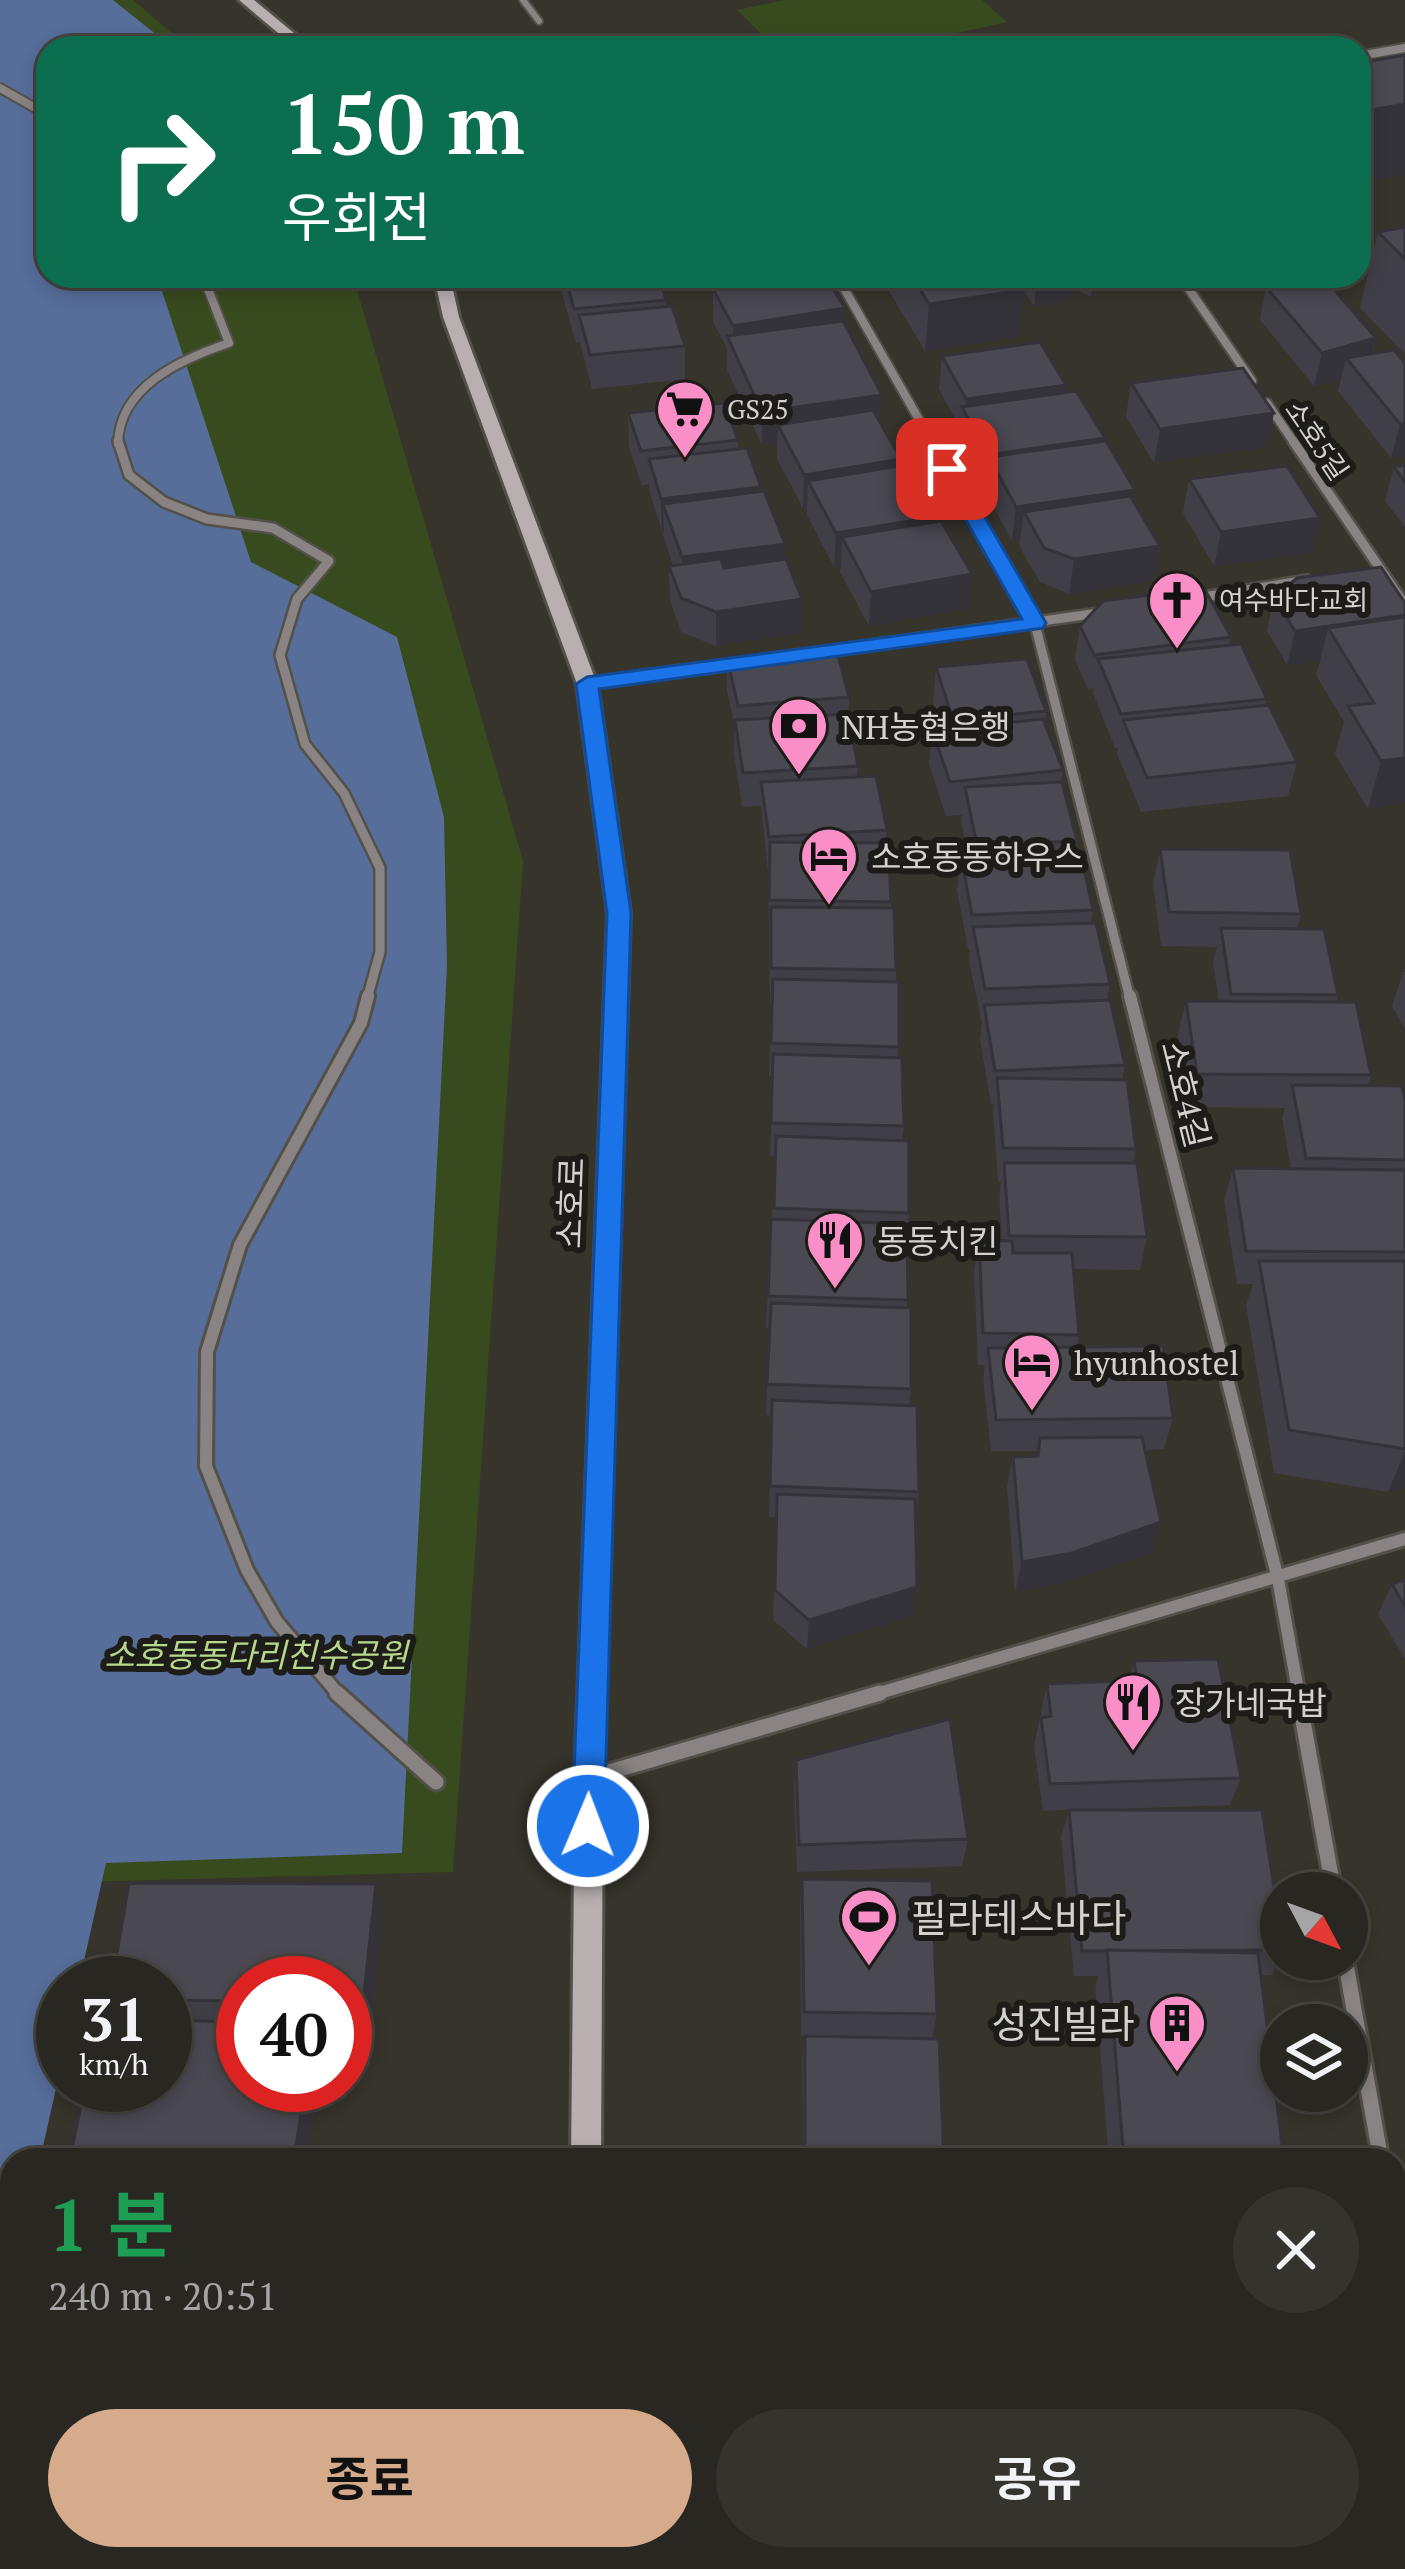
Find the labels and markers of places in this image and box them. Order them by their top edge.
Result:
supermarket icon: GS25 [654,378,716,460]
place label: GS25 [727,391,789,427]
pin [896,418,998,520]
church icon: 여수바다교회 [1146,569,1208,651]
place label: 여수바다교회 [1219,582,1368,618]
bank icon: NH농협은행 [768,695,830,777]
place label: NH농협은행 [841,705,1011,748]
hotel icon: 소호동동하우스 [798,825,860,907]
place label: 소호동동하우스 [871,835,1084,878]
restaurant icon: 동동치킨 [804,1209,866,1291]
place label: 동동치킨 [877,1219,998,1262]
hotel icon: hyunhostel [1001,1331,1063,1413]
place label: hyunhostel [1074,1341,1239,1384]
restaurant icon: 장가네국밥 [1102,1671,1164,1753]
place label: 장가네국밥 [1175,1681,1327,1724]
sports icon: 필라테스바다 [838,1886,900,1968]
place label: 필라테스바다 [911,1891,1126,1943]
building icon: 성진빌라 [1146,1992,1208,2074]
place label: 성진빌라 [991,1997,1135,2049]

